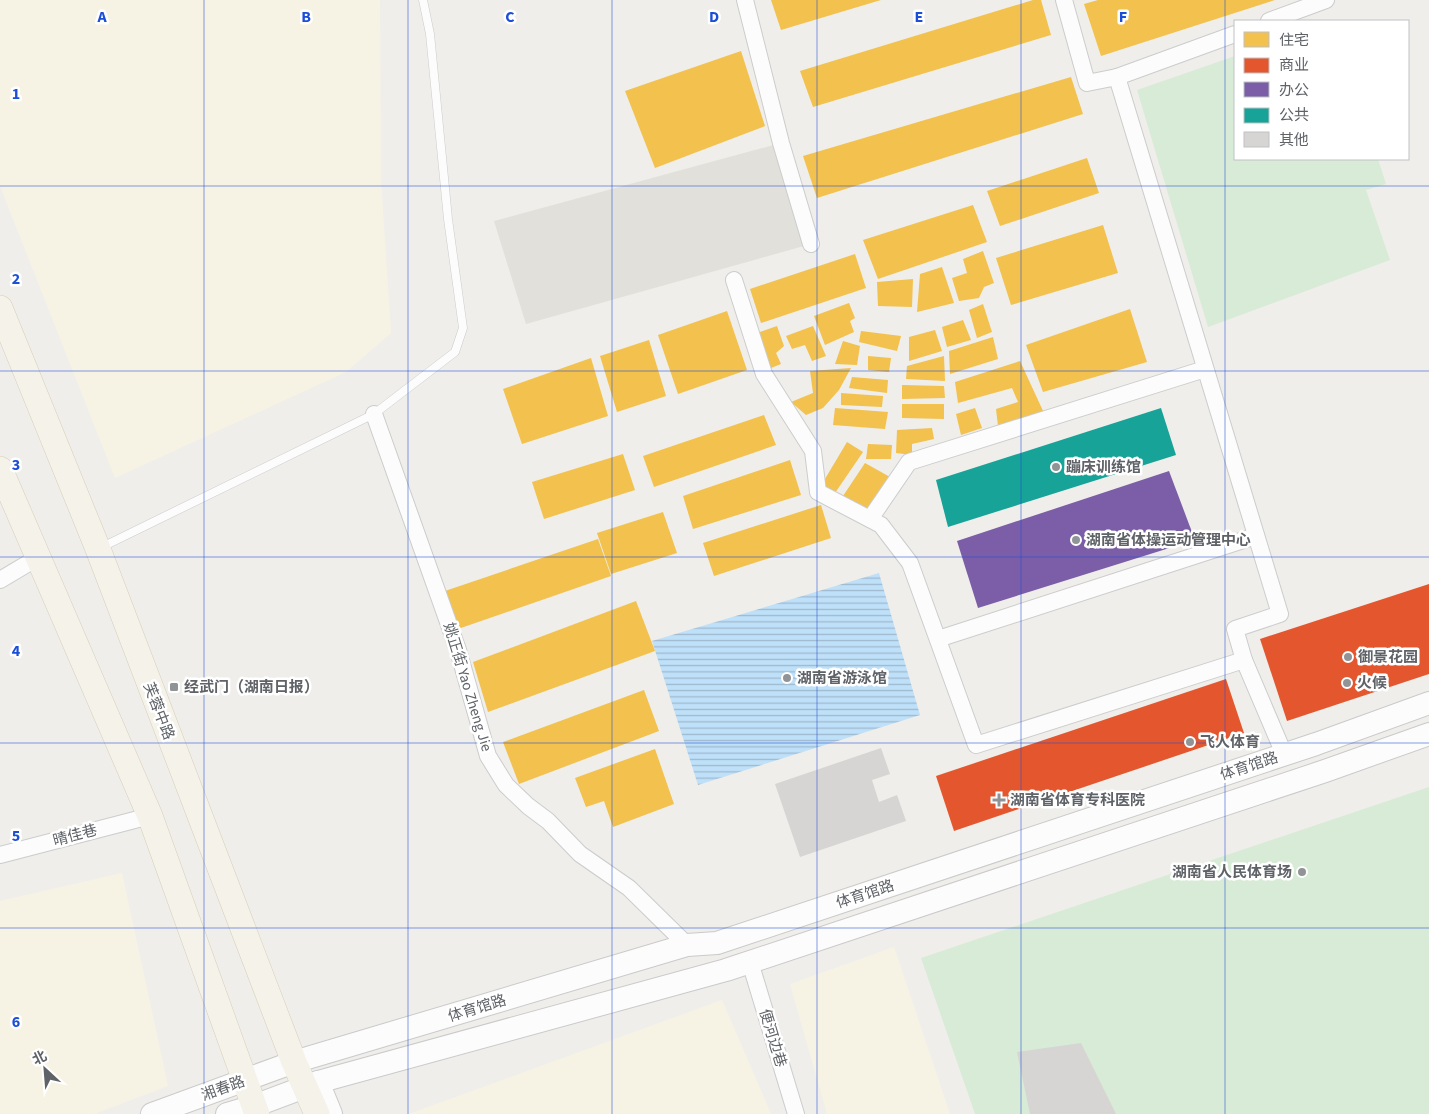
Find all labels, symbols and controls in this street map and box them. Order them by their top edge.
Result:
text: A [96,6,107,28]
text: B [301,6,311,28]
text: C [505,6,515,28]
text: D [709,6,719,28]
text: E [915,6,923,28]
text: F [1119,6,1127,28]
legend [1234,20,1409,160]
text: 住宅 [1279,30,1309,51]
text: 商业 [1279,55,1309,76]
text: 办公 [1279,80,1309,101]
text: 1 [12,83,20,105]
text: 公共 [1279,105,1309,126]
text: 其他 [1279,130,1309,151]
text: 2 [12,268,20,290]
text: 3 [12,454,20,476]
place label: 蹦床训练馆 [1066,457,1141,478]
marker: 蹦床训练馆 [1050,461,1062,473]
place label: 湖南省体操运动管理中心 [1086,530,1251,551]
marker: 湖南省体操运动管理中心 [1070,534,1082,546]
street label: 姚正街 Yao Zheng Jie [438,620,497,754]
text: 4 [12,640,21,662]
place label: 御景花园 [1358,647,1418,668]
marker: 御景花园 [1342,651,1354,663]
place label: 湖南省游泳馆 [797,668,887,689]
marker: 湖南省游泳馆 [781,672,793,684]
place label: 火候 [1357,673,1387,694]
place label: 经武门（湖南日报） [184,677,319,698]
marker: 火候 [1341,677,1353,689]
street label: 芙蓉中路 [138,679,179,743]
marker: 经武门（湖南日报） [168,681,180,693]
place label: 飞人体育 [1200,732,1260,753]
marker: 飞人体育 [1184,736,1196,748]
street label: 体育馆路 [1217,747,1281,786]
place label: 湖南省体育专科医院 [1010,790,1145,811]
marker: 湖南省体育专科医院 [992,793,1006,807]
street label: 晴佳巷 [51,820,100,851]
text: 5 [12,825,20,847]
place label: 湖南省人民体育场 [1172,862,1292,883]
marker: 湖南省人民体育场 [1296,866,1308,878]
street label: 体育馆路 [833,875,897,914]
street label: 体育馆路 [445,990,509,1027]
street label: 便河边巷 [754,1006,791,1070]
text: 6 [12,1011,20,1033]
north arrow [20,1044,70,1094]
text: 北 [29,1046,50,1070]
street label: 湘春路 [198,1071,248,1106]

